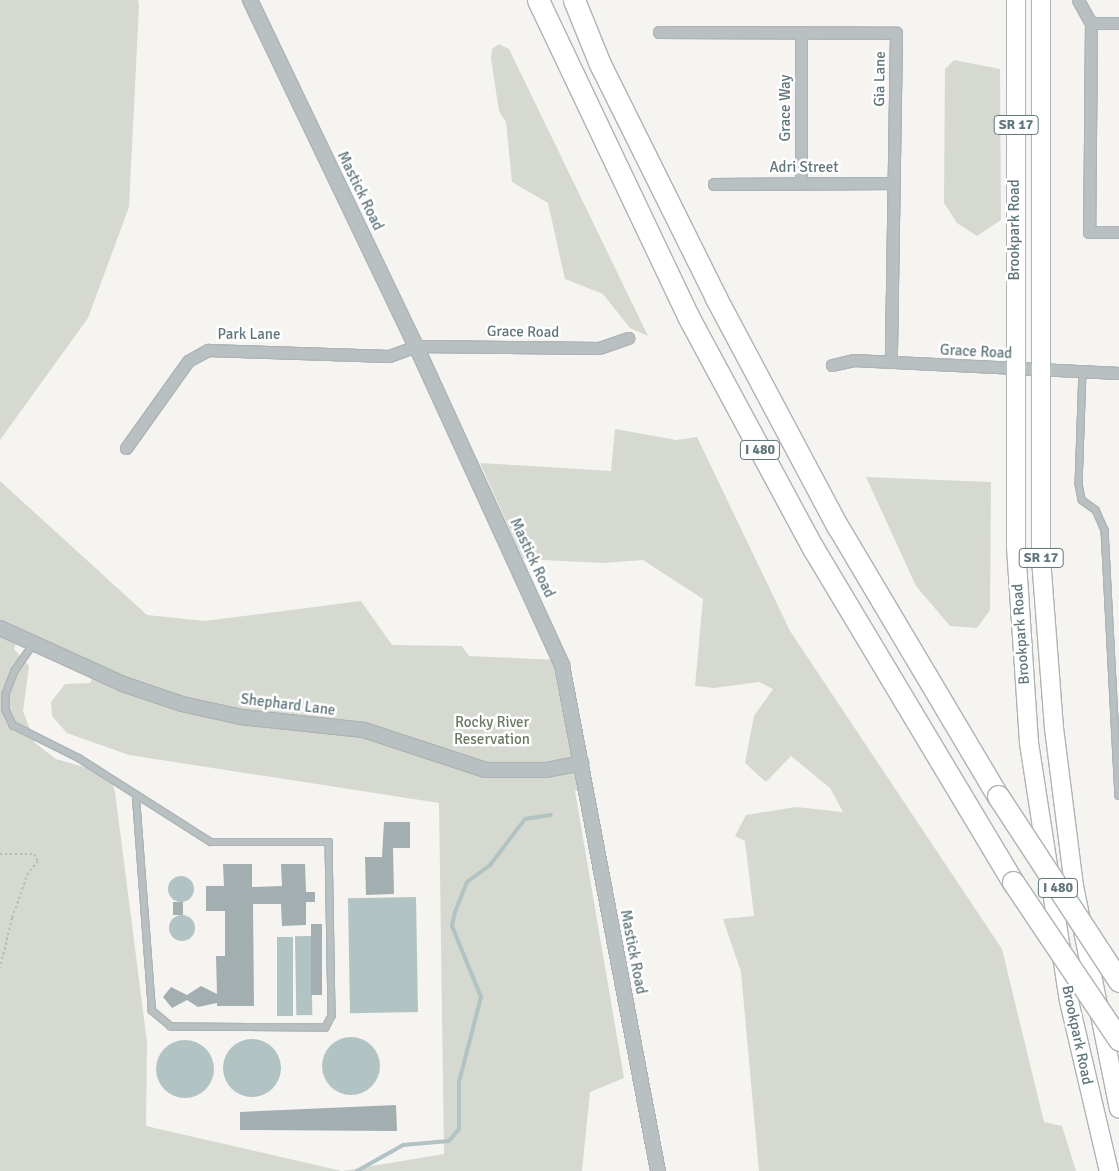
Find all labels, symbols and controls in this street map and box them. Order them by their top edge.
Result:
street label: Gia Lane [871,51,889,107]
street label: Grace Way [777,74,795,142]
road number: SR 17 [994,114,1038,136]
street label: Mastick Road [333,149,387,233]
street label: Adri Street [769,159,839,177]
street label: Brookpark Road [1006,179,1024,281]
street label: Grace Road [487,322,559,342]
street label: Park Lane [217,326,281,344]
street label: Grace Road [939,341,1013,363]
road number: I 480 [739,438,781,462]
street label: Mastick Road [506,515,558,601]
road number: SR 17 [1018,546,1064,570]
street label: Brookpark Road [1008,583,1034,685]
street label: Shephard Lane [240,690,336,720]
park label: Rocky River Reservation [454,713,530,748]
road number: I 480 [1037,876,1079,900]
street label: Mastick Road [616,908,650,996]
street label: Brookpark Road [1058,984,1096,1086]

